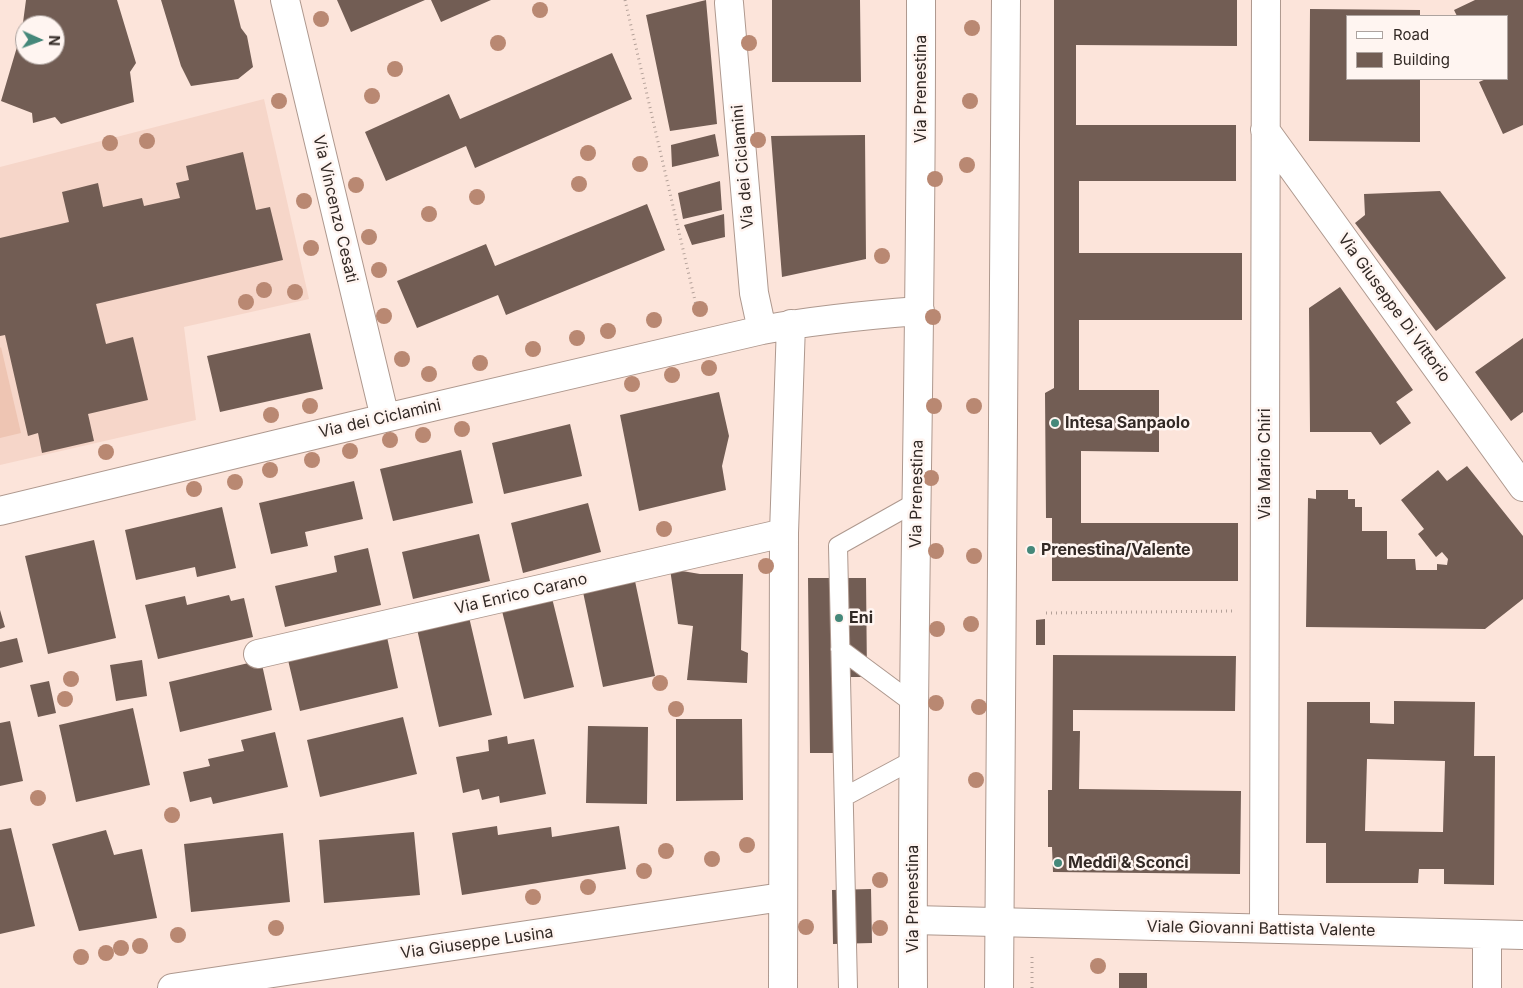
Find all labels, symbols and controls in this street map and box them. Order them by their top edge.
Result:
north arrow [15,15,65,65]
legend [1346,15,1508,80]
text: Road [1393,25,1429,44]
text: N [46,35,63,46]
street label: Via Prenestina [911,35,931,143]
text: Building [1393,50,1450,69]
street label: Via dei Ciclamini [728,104,758,230]
street label: Via Vincenzo Cesati [309,133,361,285]
street label: Via Giuseppe Di Vittorio [1334,230,1454,386]
street label: Via dei Ciclamini [317,396,443,442]
street label: Via Mario Chiri [1255,408,1275,520]
place label: Intesa Sanpaolo [1065,413,1190,433]
marker: Intesa Sanpaolo [1049,417,1061,429]
street label: Via Prenestina [906,440,928,548]
place label: Prenestina/Valente [1041,540,1191,560]
marker: Prenestina/Valente [1025,544,1037,556]
street label: Via Enrico Carano [453,569,589,619]
place label: Eni [849,608,873,628]
marker: Eni [833,612,845,624]
street label: Via Prenestina [903,845,923,953]
place label: Meddi & Sconci [1068,853,1189,873]
marker: Meddi & Sconci [1052,857,1064,869]
street label: Viale Giovanni Battista Valente [1146,917,1376,941]
street label: Via Giuseppe Lusina [399,923,555,963]

